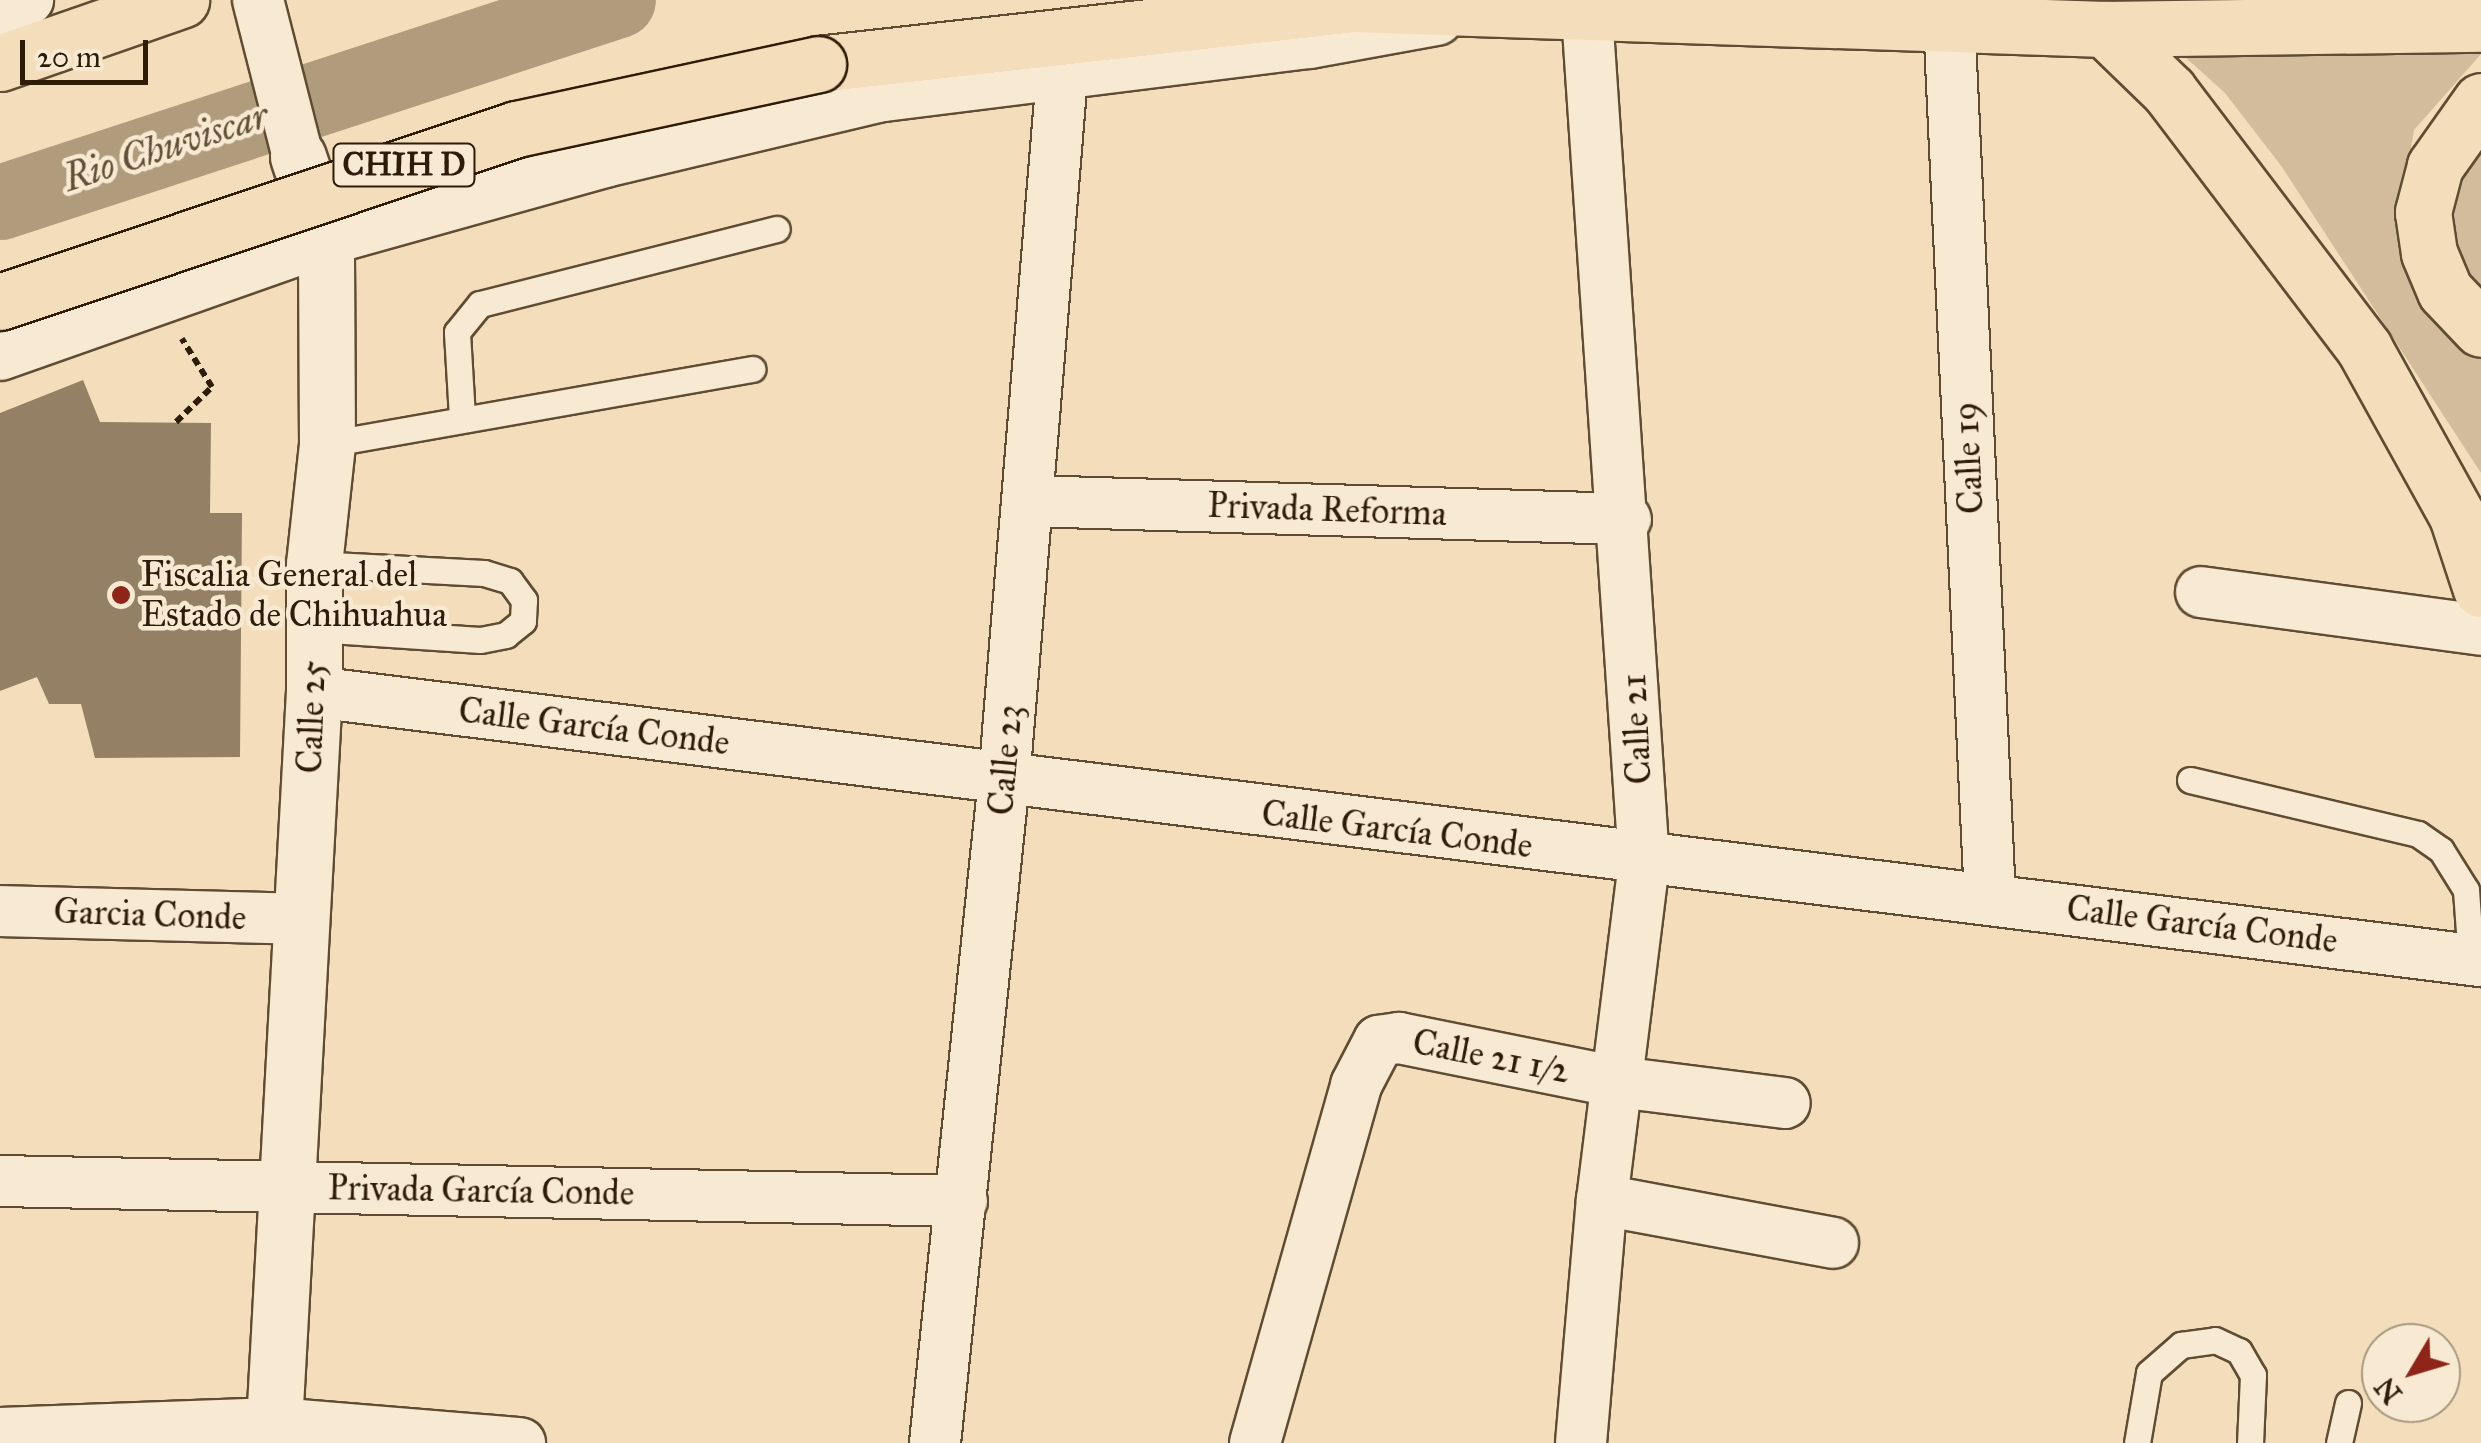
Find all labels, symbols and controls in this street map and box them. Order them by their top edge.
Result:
scale bar [25,20,152,82]
text: 20 m [37,39,101,75]
water label: Rio Chuviscar [58,92,274,202]
road number: CHIH D [332,138,476,192]
street label: Calle 19 [1945,401,1993,515]
street label: Privada Reforma [1207,485,1447,535]
place label: Fiscalia General del Estado de Chihuahua [141,554,447,636]
marker: Fiscalia General del Estado de Chihuahua [110,584,132,606]
street label: Calle 25 [289,660,335,774]
street label: Calle 21 [1613,673,1661,785]
street label: Calle García Conde [456,690,732,764]
street label: Calle 23 [980,703,1032,817]
street label: Calle García Conde [1259,793,1535,867]
street label: Calle García Conde [2064,888,2340,962]
street label: Garcia Conde [53,891,247,939]
street label: Calle 21 1/2 [1409,1021,1573,1093]
street label: Privada García Conde [327,1167,635,1215]
north arrow [2361,1323,2461,1423]
text: N [2367,1370,2410,1411]

